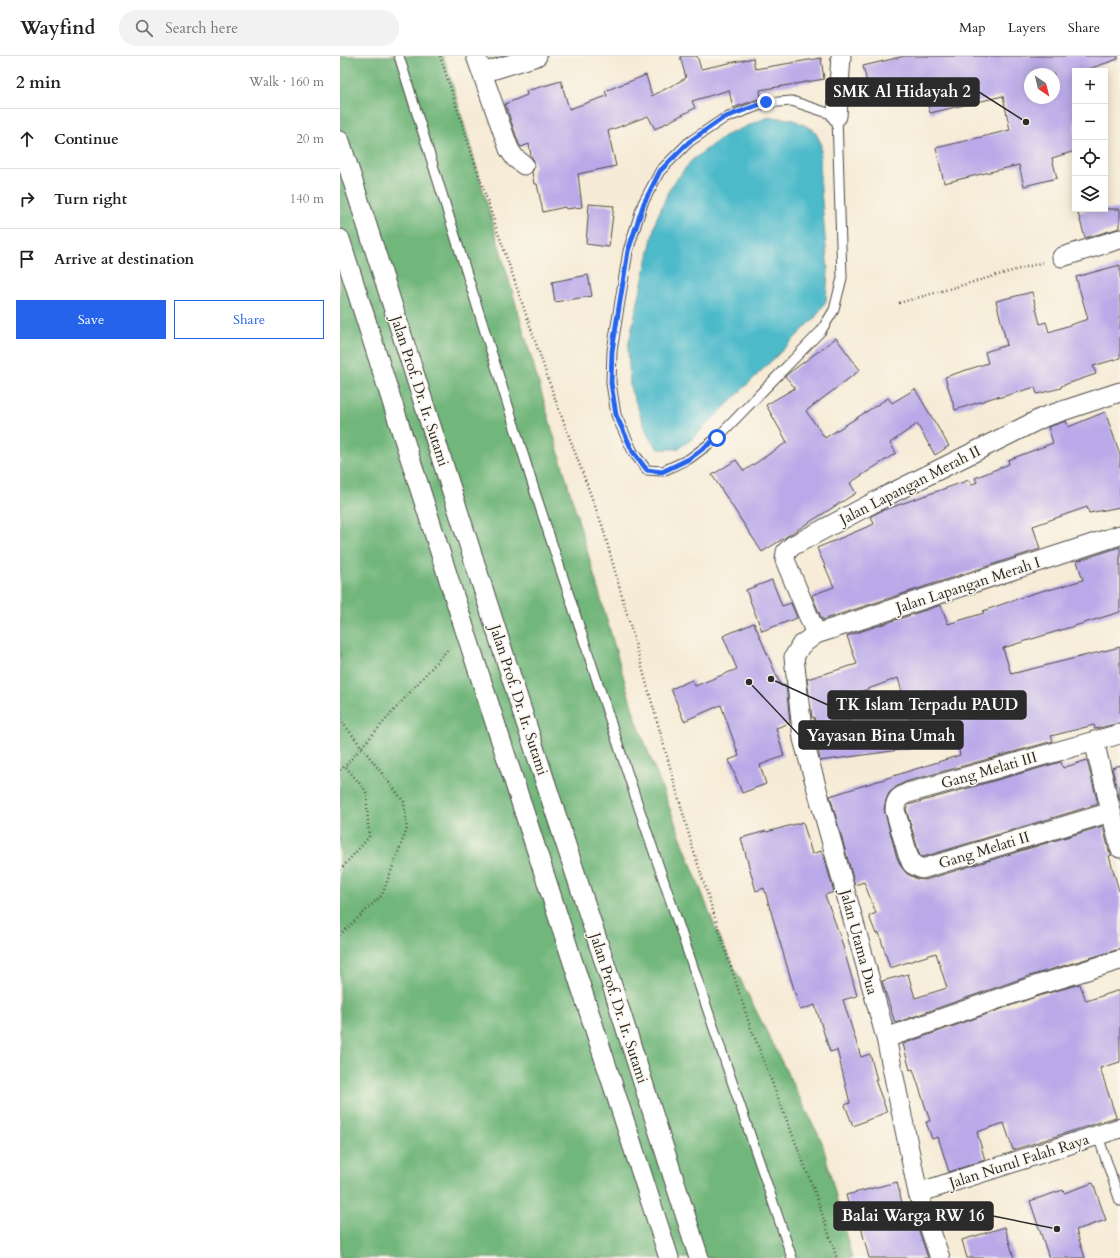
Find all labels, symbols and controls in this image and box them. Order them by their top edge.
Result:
search box [119,10,399,46]
text: Wayfind [20,15,95,41]
icon: search [133,17,155,39]
text: Search here [165,18,238,38]
text: Map [959,18,986,37]
text: Layers [1008,18,1046,37]
text: Share [1068,18,1100,37]
north arrow [1024,68,1060,104]
map controls [1072,68,1108,212]
button: + [1072,68,1108,104]
text: 2 min [16,71,61,94]
text: Walk · 160 m [249,73,324,91]
callout: SMK Al Hidayah 2 [826,78,979,106]
text: SMK Al Hidayah 2 [833,81,971,103]
route end [757,93,775,111]
button: − [1072,104,1108,140]
icon: ahead [16,128,38,150]
text: Continue [54,129,119,149]
text: 20 m [296,130,324,148]
button: locate [1072,140,1108,176]
button: layers [1072,176,1108,212]
icon: right [16,188,38,210]
text: Turn right [54,189,127,209]
text: 140 m [290,190,324,208]
icon: arrive [16,248,38,270]
text: Arrive at destination [54,249,194,269]
button: Save [16,300,166,339]
button: Share [174,300,324,339]
street label: Jalan Prof. Dr. Ir. Sutami [386,311,454,469]
route start [708,429,726,447]
street label: Jalan Lapangan Merah II [834,441,984,530]
street label: Jalan Lapangan Merah I [891,552,1043,618]
street label: Jalan Prof. Dr. Ir. Sutami [485,620,553,778]
callout: TK Islam Terpadu PAUD [828,691,1026,719]
text: TK Islam Terpadu PAUD [836,694,1018,716]
callout: Yayasan Bina Umah [799,721,963,749]
text: Yayasan Bina Umah [807,725,955,747]
street label: Gang Melati III [939,747,1039,793]
street label: Gang Melati II [936,827,1032,873]
street label: Jalan Utama Dua [835,885,883,997]
street label: Jalan Prof. Dr. Ir. Sutami [585,928,653,1086]
street label: Jalan Nurul Falah Raya [945,1129,1092,1194]
callout: Balai Warga RW 16 [834,1202,993,1230]
text: Balai Warga RW 16 [841,1205,985,1227]

